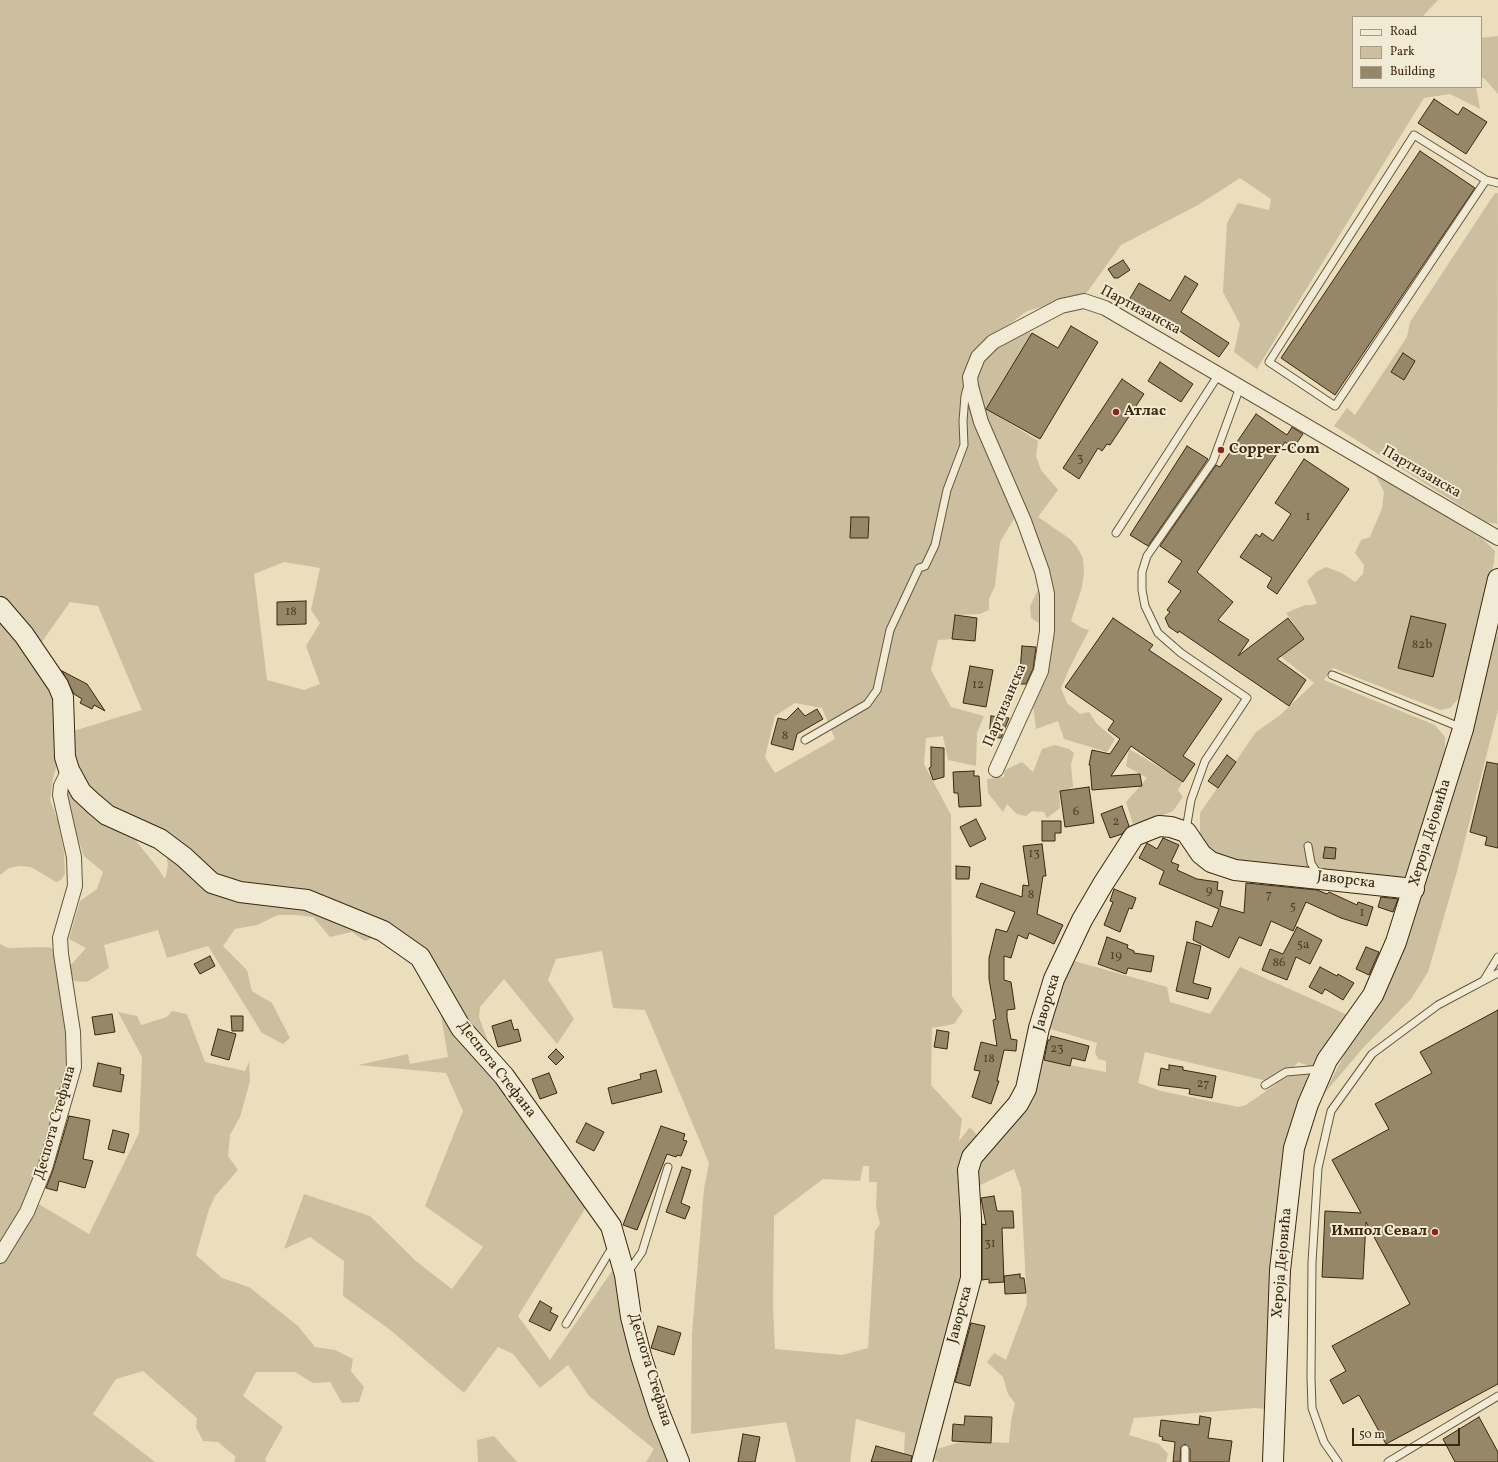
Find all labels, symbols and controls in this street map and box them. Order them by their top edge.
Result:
legend [1352,16,1482,88]
text: Road [1390,24,1417,40]
text: Park [1390,44,1415,60]
text: Building [1390,64,1435,80]
street label: Партизанска [1097,282,1183,340]
place label: Атлас [1124,403,1166,421]
marker: Атлас [1111,407,1121,417]
place label: Copper-Com [1229,441,1320,459]
street label: Партизанска [1378,443,1464,503]
marker: Copper-Com [1216,445,1226,455]
house number: 3 [1077,452,1083,468]
house number: 1 [1305,510,1311,526]
house number: 18 [285,605,297,621]
house number: 82b [1412,638,1432,654]
street label: Партизанска [980,662,1032,750]
house number: 12 [972,678,984,694]
house number: 8 [782,729,788,745]
street label: Хероја Дејовића [1406,777,1456,889]
house number: 6 [1073,805,1079,821]
house number: 2 [1113,815,1119,831]
house number: 13 [1028,847,1040,863]
street label: Јаворска [1316,868,1376,894]
house number: 9 [1206,884,1212,900]
house number: 8 [1028,888,1034,904]
house number: 7 [1266,888,1272,904]
house number: 5 [1290,900,1296,916]
house number: 1 [1359,906,1365,922]
house number: 5a [1297,938,1309,954]
house number: 19 [1110,949,1122,965]
house number: 86 [1272,956,1286,972]
street label: Јаворска [1031,972,1065,1034]
street label: Деспота Стефана [453,1018,539,1122]
house number: 23 [1050,1042,1064,1058]
house number: 18 [983,1052,995,1068]
street label: Деспота Стефана [31,1064,81,1182]
house number: 27 [1197,1077,1209,1093]
street label: Хероја Дејовића [1269,1207,1297,1319]
place label: Импол Севал [1331,1223,1427,1241]
marker: Импол Севал [1430,1227,1440,1237]
house number: 31 [984,1237,996,1253]
street label: Јаворска [945,1284,977,1346]
street label: Деспота Стефана [623,1311,675,1429]
scale bar [1354,1420,1462,1446]
text: 50 m [1359,1427,1385,1443]

